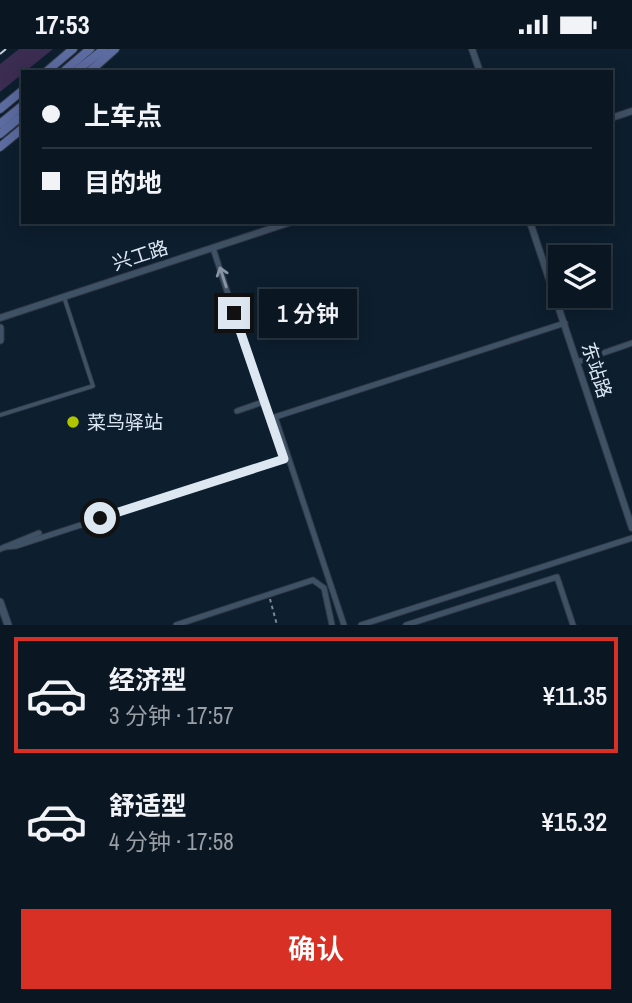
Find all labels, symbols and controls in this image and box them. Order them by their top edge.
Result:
text: 17:53 [35,7,90,42]
text: 上车点 [84,98,162,133]
text: 目的地 [84,165,162,200]
street label: 兴工路 [109,234,171,276]
map controls [548,245,611,308]
button: layers [548,245,611,308]
one-way arrow [215,266,228,288]
callout: 1 分钟 [258,289,356,337]
route end [218,297,250,329]
text: 1 分钟 [277,298,339,329]
street label: 东站路 [576,339,618,401]
place label: 菜鸟驿站 [87,409,163,435]
marker: 菜鸟驿站 [65,414,81,430]
route start [84,502,116,534]
text: 经济型 [109,662,187,697]
icon: car [25,664,88,727]
text: ¥11.35 [543,678,607,713]
text: 3 分钟 · 17:57 [109,700,234,731]
text: 舒适型 [109,788,187,823]
icon: car [25,790,88,853]
text: ¥15.32 [542,804,607,839]
text: 4 分钟 · 17:58 [109,826,234,857]
button: 确认 [21,909,611,989]

